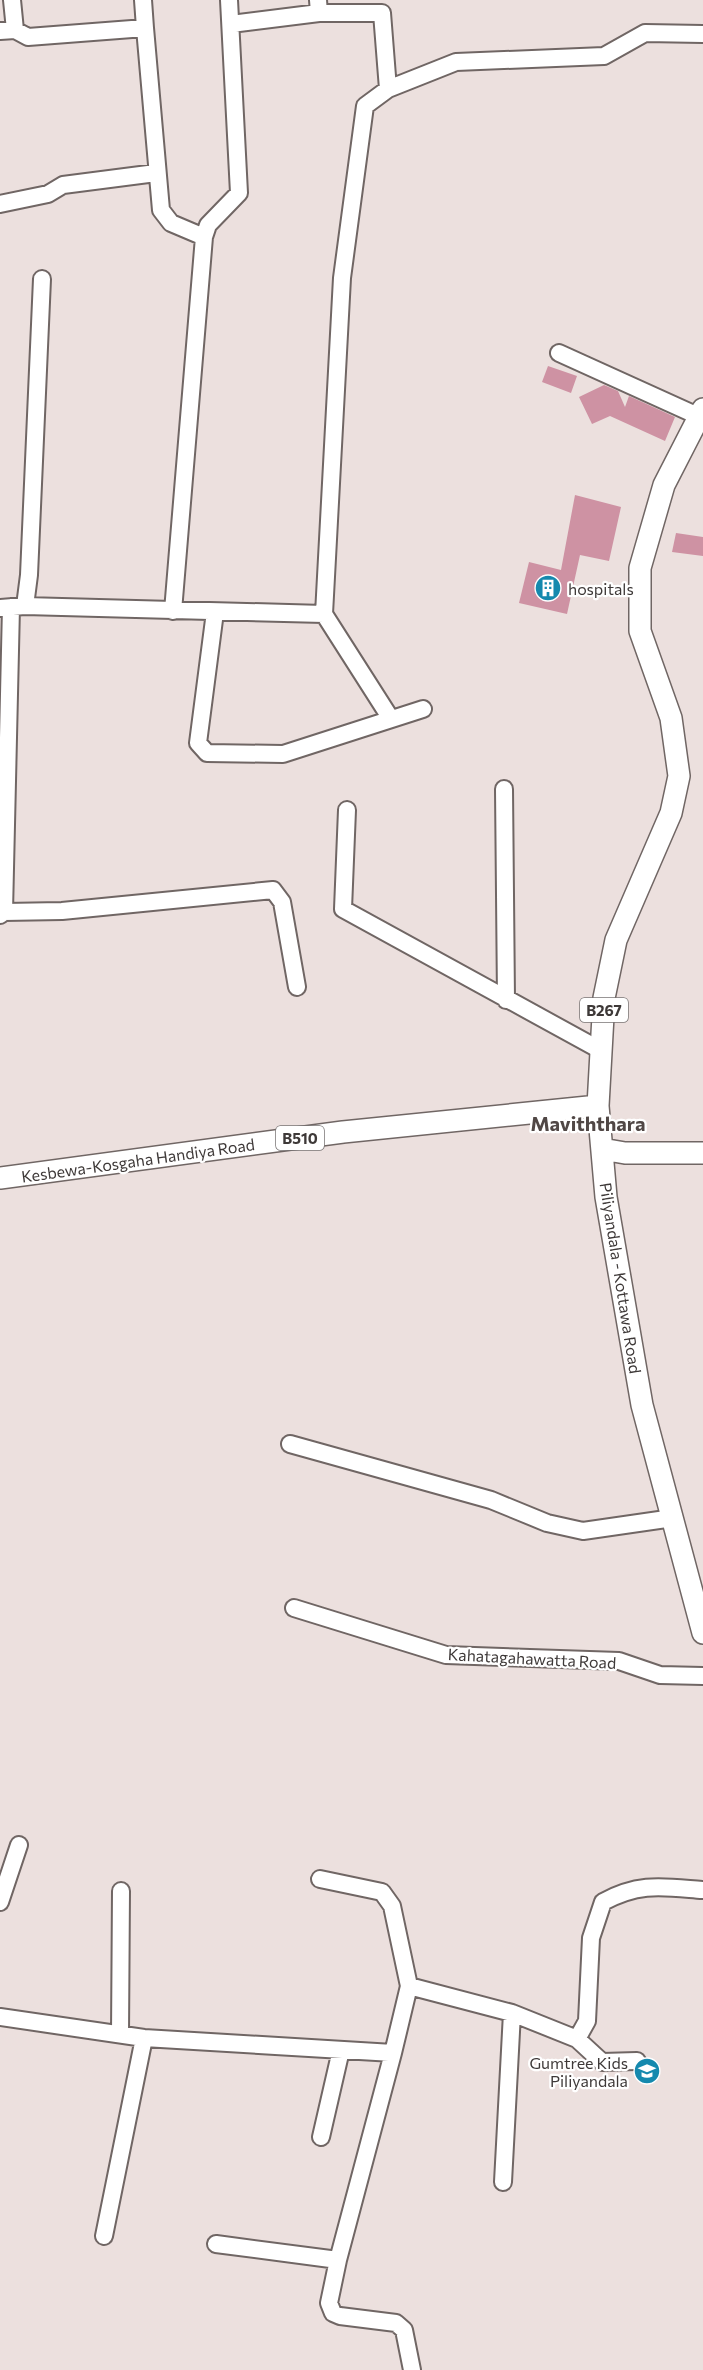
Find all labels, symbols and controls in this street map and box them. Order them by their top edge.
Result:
building icon: hospitals [533,573,563,603]
place label: hospitals [568,579,634,598]
road number: B267 [580,998,628,1022]
district label: Maviththara [531,1111,645,1135]
road number: B510 [276,1126,324,1150]
street label: Kesbewa-Kosgaha Handiya Road [20,1134,256,1186]
street label: Piliyandala - Kottawa Road [596,1181,646,1375]
street label: Kahatagahawatta Road [447,1644,617,1672]
place label: Gumtree Kids Piliyandala [529,2053,628,2090]
school or university icon: Gumtree Kids Piliyandala [632,2056,662,2086]

